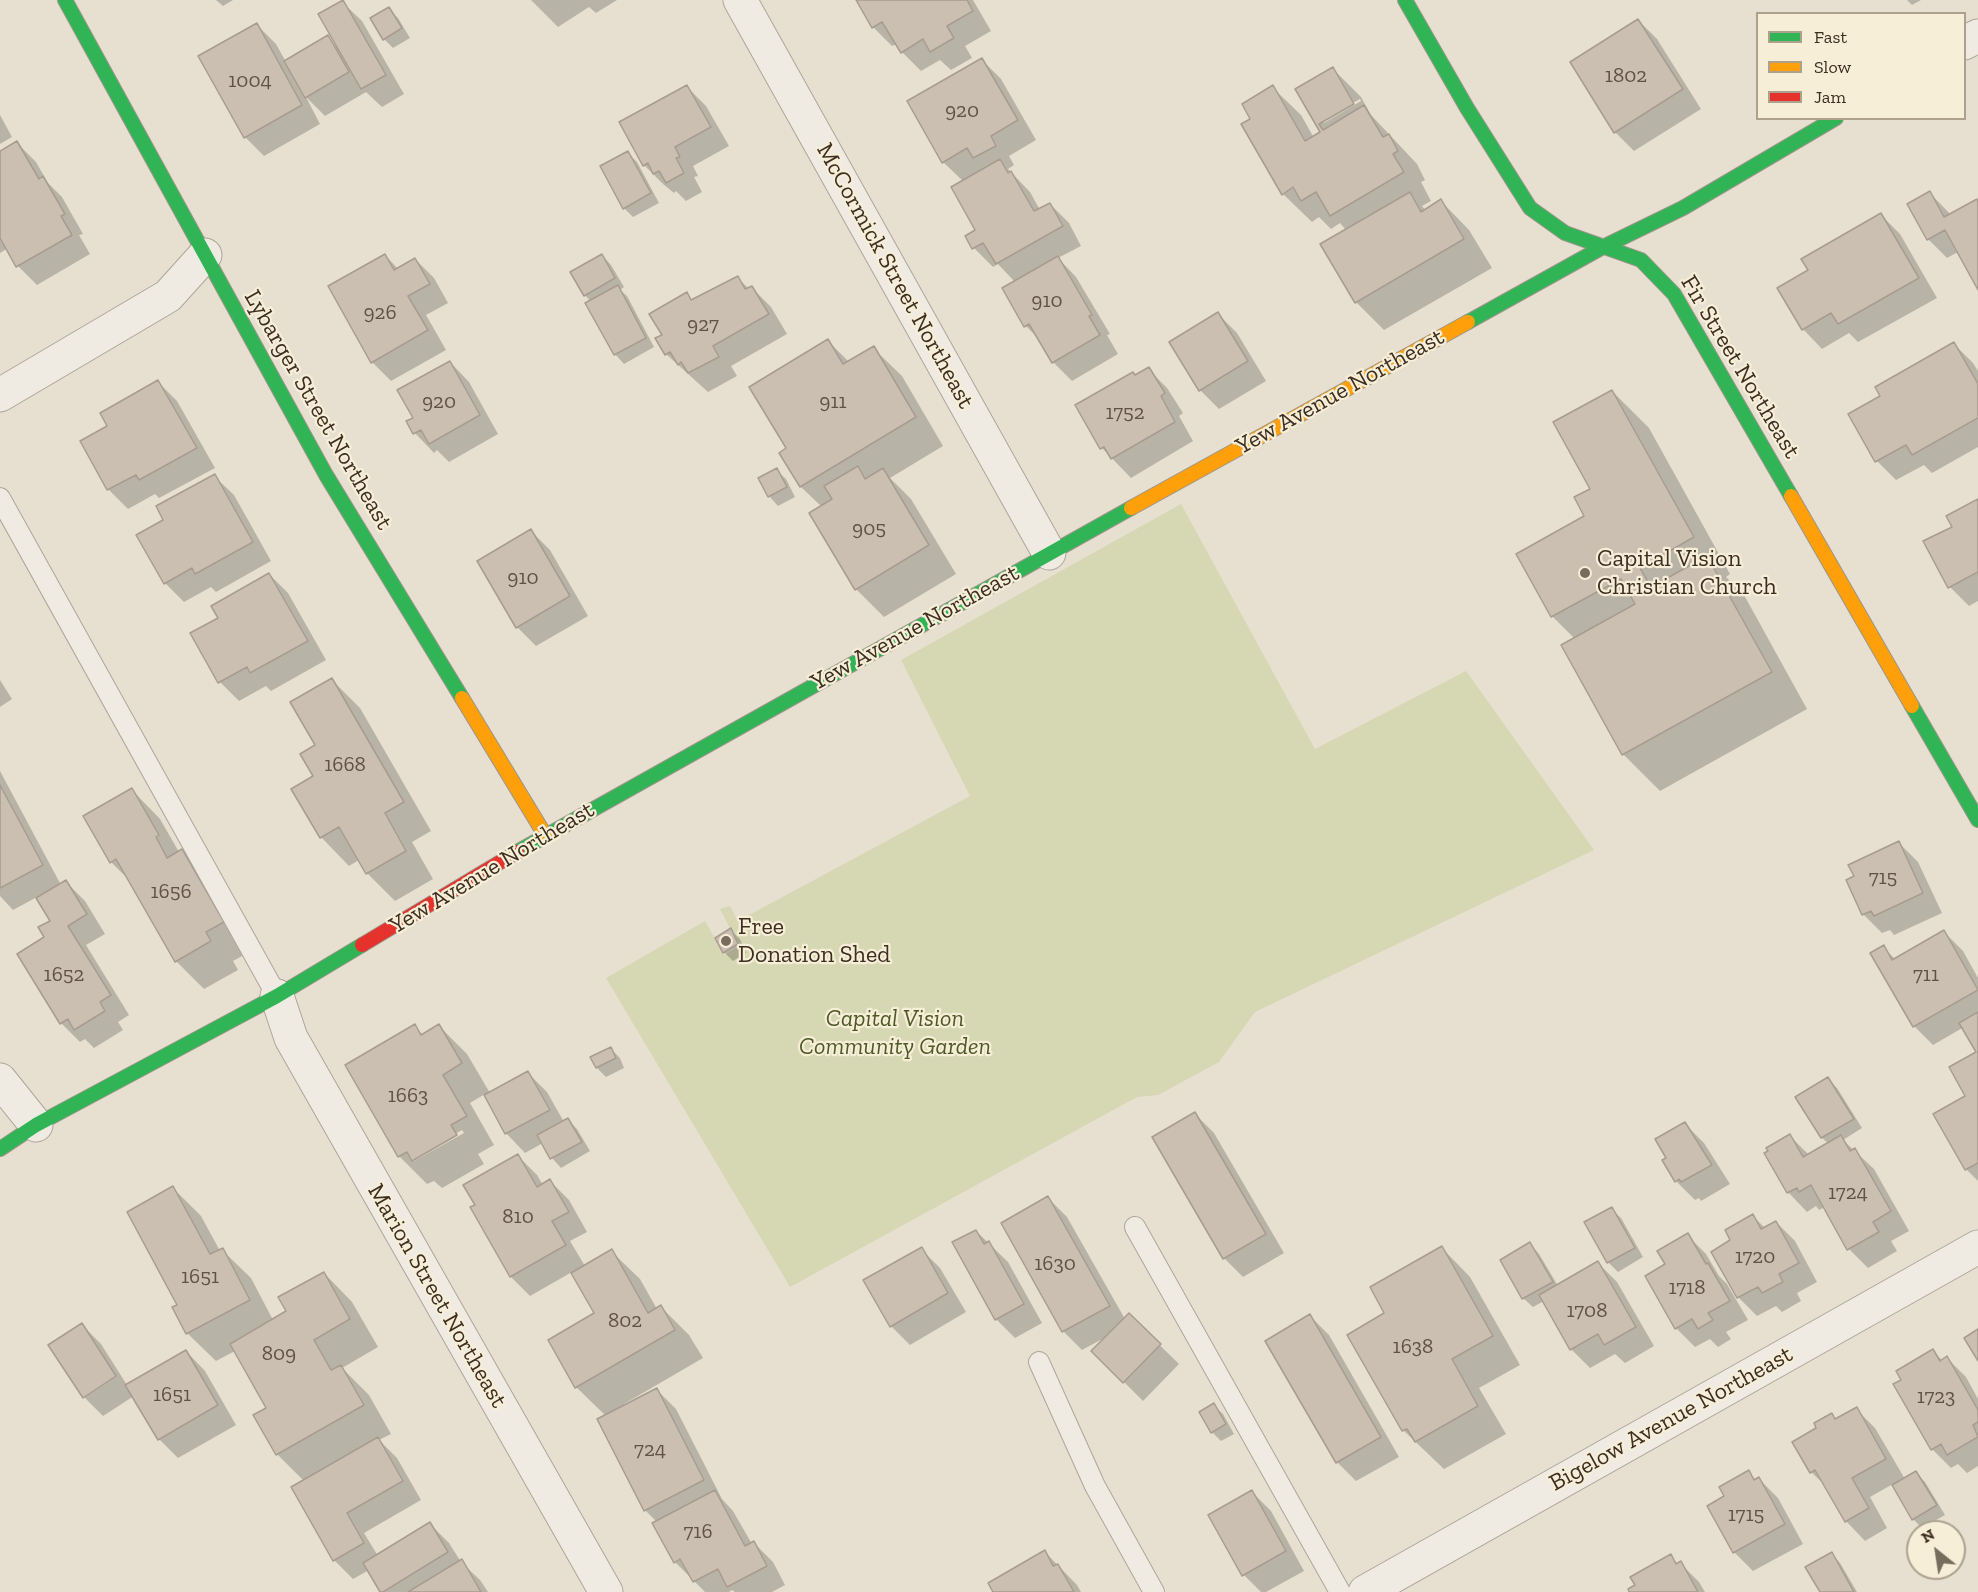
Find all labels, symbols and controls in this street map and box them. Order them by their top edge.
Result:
legend [1756,12,1966,120]
text: Fast [1814,26,1847,48]
text: Slow [1814,56,1851,78]
house number: 1802 [1605,63,1647,89]
house number: 1004 [228,68,272,94]
text: Jam [1814,86,1846,108]
house number: 920 [945,98,979,124]
street label: McCormick Street Northeast [810,138,980,414]
street label: Fir Street Northeast [1674,270,1806,464]
street label: Lybarger Street Northeast [238,285,398,535]
house number: 910 [1031,288,1063,314]
house number: 926 [363,300,397,326]
house number: 927 [687,312,719,338]
street label: Yew Avenue Northeast [1231,323,1449,461]
house number: 920 [422,389,456,415]
house number: 911 [819,389,847,415]
house number: 1752 [1105,400,1145,426]
house number: 905 [852,516,886,542]
place label: Capital Vision Christian Church [1597,545,1777,601]
street label: Yew Avenue Northeast [806,559,1024,697]
house number: 910 [507,565,539,591]
marker: Capital Vision Christian Church [1578,566,1592,580]
house number: 1668 [324,752,366,778]
street label: Yew Avenue Northeast [385,796,599,940]
house number: 715 [1869,865,1897,891]
house number: 1656 [150,879,192,905]
place label: Free Donation Shed [738,913,890,969]
marker: Free Donation Shed [719,934,733,948]
house number: 1652 [44,962,84,988]
house number: 711 [1913,962,1939,988]
park label: Capital Vision Community Garden [799,1005,991,1061]
house number: 1663 [388,1083,428,1109]
street label: Marion Street Northeast [361,1179,513,1413]
house number: 1724 [1828,1180,1868,1206]
house number: 810 [502,1204,534,1230]
house number: 1720 [1735,1244,1775,1270]
house number: 1630 [1034,1251,1076,1277]
house number: 1651 [181,1264,219,1290]
house number: 1718 [1668,1275,1706,1301]
house number: 1708 [1566,1298,1608,1324]
house number: 802 [608,1308,642,1334]
house number: 1638 [1393,1334,1433,1360]
street label: Bigelow Avenue Northeast [1544,1340,1798,1498]
house number: 809 [262,1341,296,1367]
house number: 1651 [153,1382,191,1408]
house number: 1723 [1917,1384,1955,1410]
house number: 724 [634,1437,666,1463]
house number: 1715 [1728,1502,1764,1528]
house number: 716 [683,1519,713,1545]
north arrow [1906,1520,1966,1580]
text: N [1918,1524,1938,1547]

